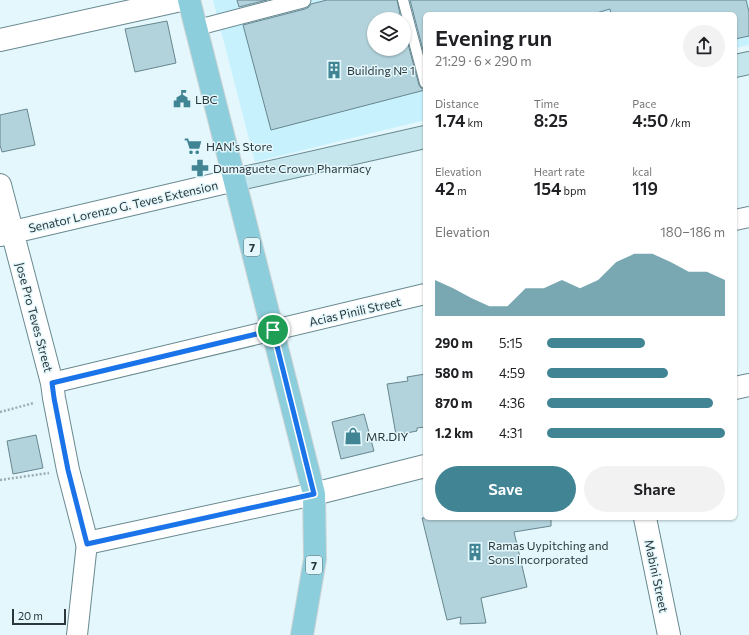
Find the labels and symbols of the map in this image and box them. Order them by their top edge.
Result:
building icon: Building № 1 [324,60,344,80]
place label: Building № 1 [347,63,415,77]
public building icon: LBC [172,89,192,109]
place label: LBC [195,92,218,106]
supermarket icon: HAN's Store [183,136,203,156]
place label: HAN's Store [206,139,272,153]
pharmacy icon: Dumaguete Crown Pharmacy [190,158,210,178]
place label: Dumaguete Crown Pharmacy [213,161,371,175]
street label: Senator Lorenzo G. Teves Extension [27,177,219,235]
road number: 7 [244,238,260,256]
street label: Jose Pro Teves Street [13,261,56,374]
street label: Acias Pinili Street [308,294,402,328]
pin [256,313,290,347]
shop icon: MR.DIY [343,426,363,446]
place label: MR.DIY [366,429,409,443]
place label: Ramas Uypitching and Sons Incorporated [488,538,609,566]
street label: Mabini Street [642,538,672,614]
building icon: Ramas Uypitching and Sons Incorporated [465,542,485,562]
road number: 7 [306,556,322,574]
scale bar [12,607,66,626]

